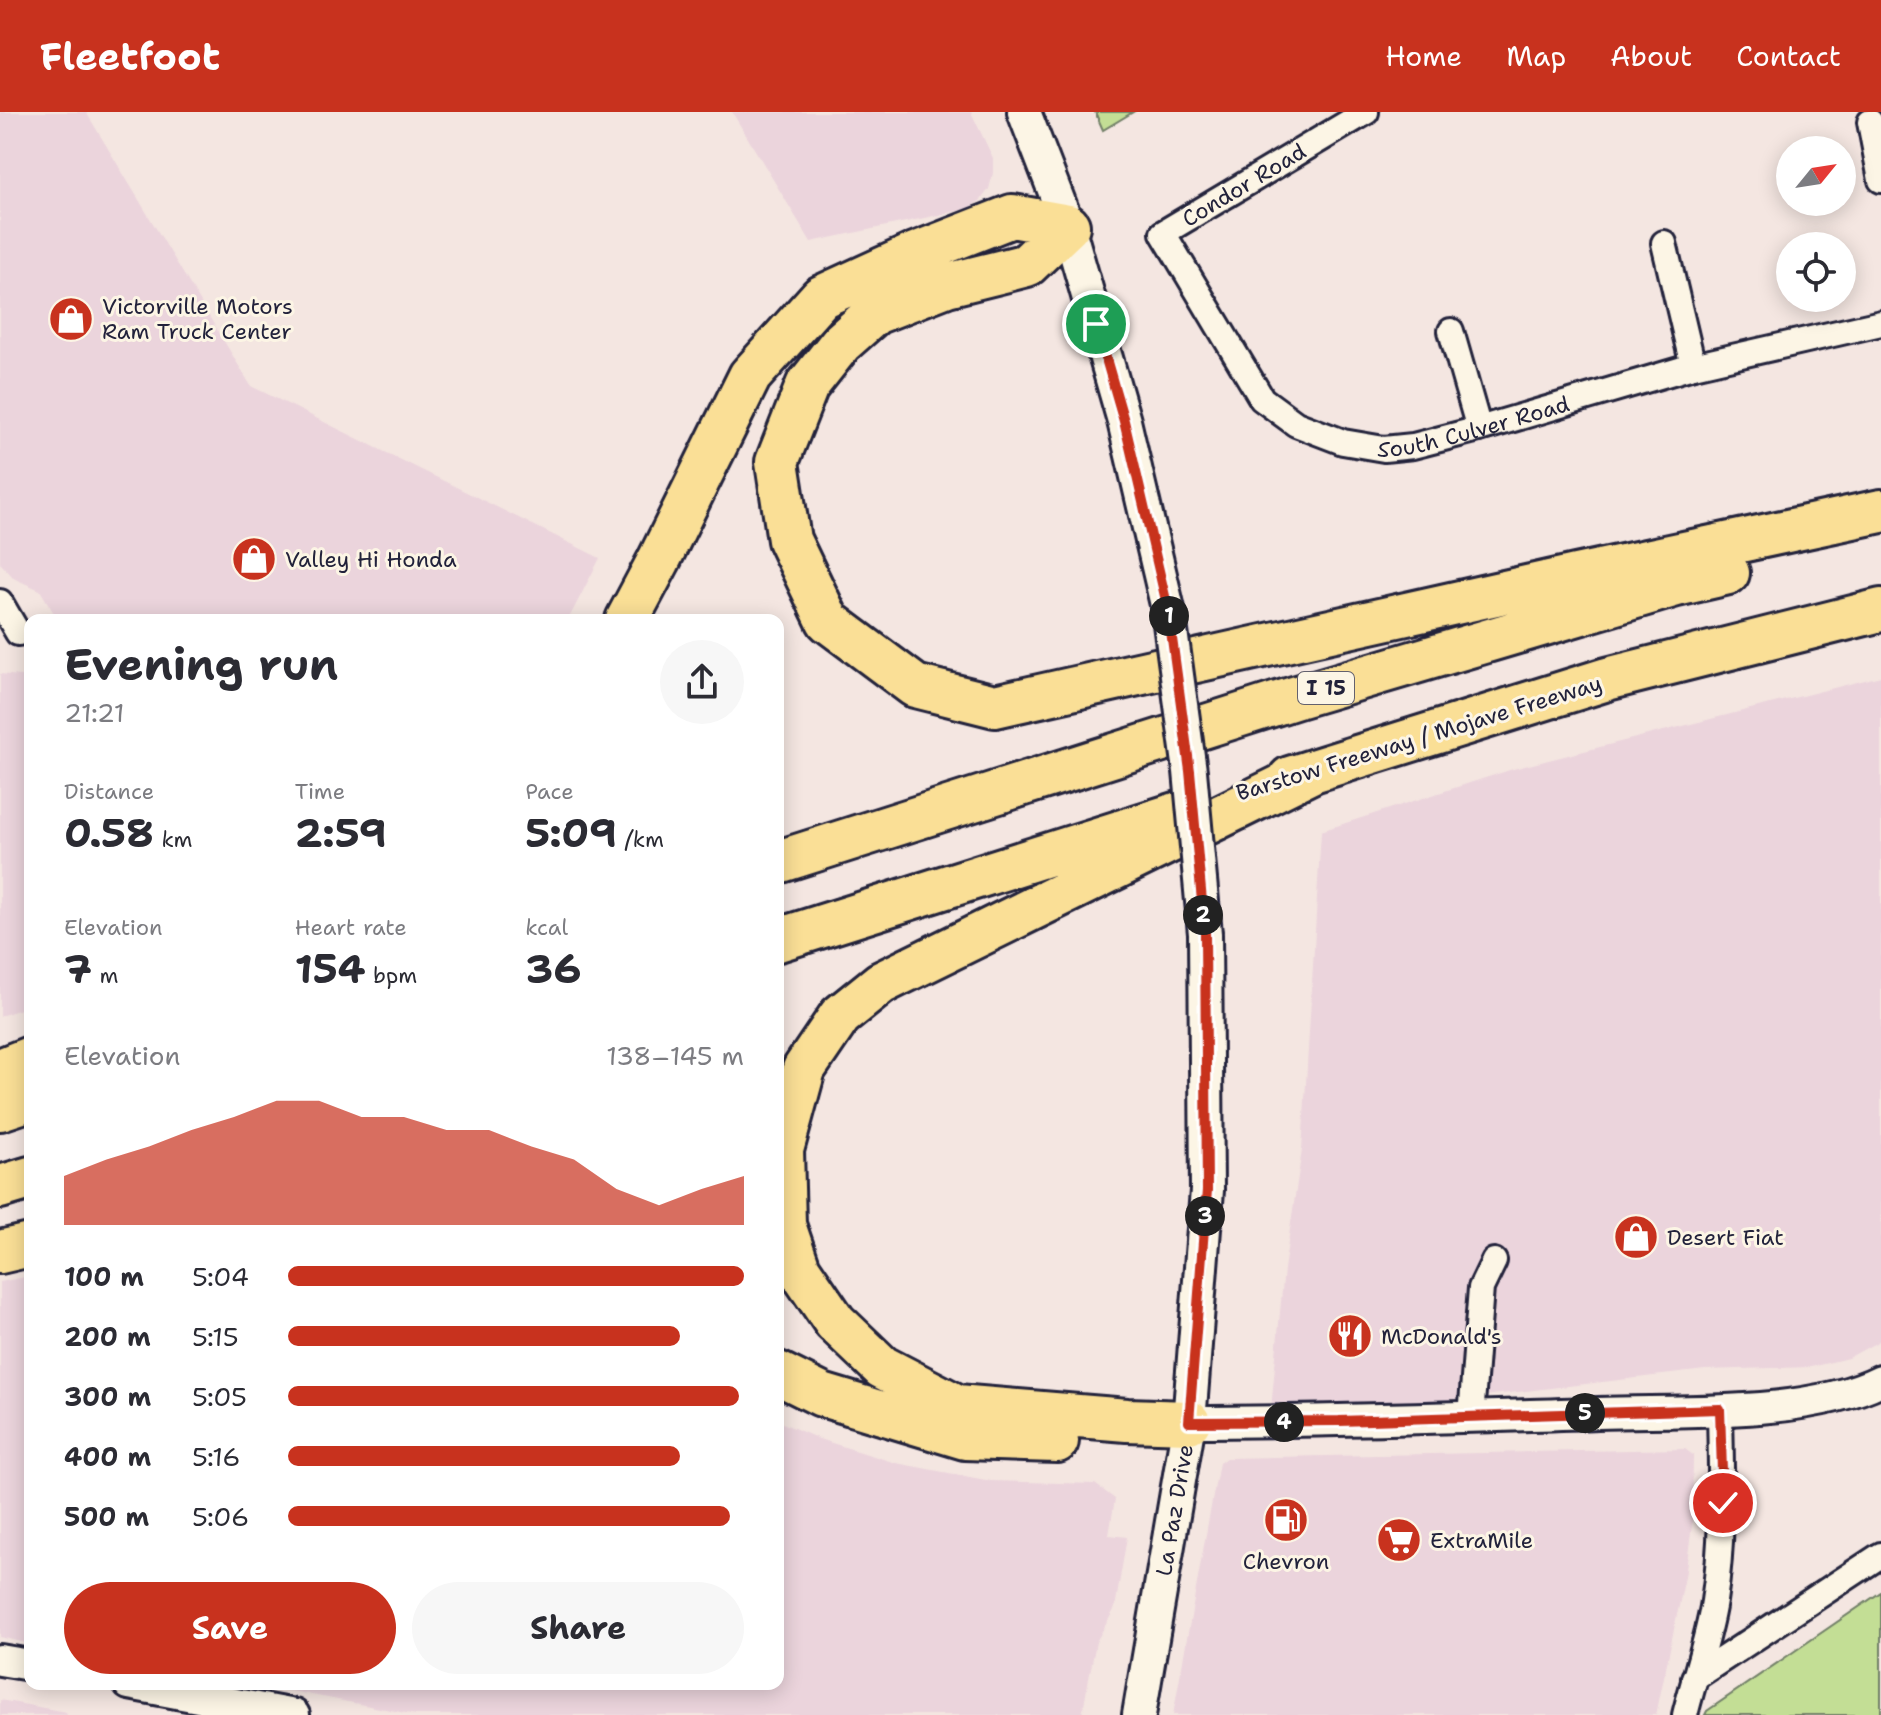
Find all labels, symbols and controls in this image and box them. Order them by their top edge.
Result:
text: Fleetfoot [40,31,220,82]
text: Home [1385,37,1462,75]
text: Map [1506,37,1566,75]
text: About [1610,37,1692,75]
text: Contact [1736,37,1841,75]
north arrow [1776,136,1856,216]
map controls [1776,136,1856,312]
street label: Condor Road [1177,137,1311,233]
button: locate [1776,232,1856,312]
pin [1062,290,1130,358]
place label: Victorville Motors Ram Truck Center [102,292,293,346]
shop icon: Victorville Motors Ram Truck Center [47,295,95,343]
icon: arrive [1074,302,1118,346]
street label: South Culver Road [1375,389,1573,464]
shop icon: Valley Hi Honda [230,535,278,583]
place label: Valley Hi Honda [285,545,457,574]
pin: 1 [1149,596,1189,636]
text: 1 [1164,601,1174,630]
text: Evening run [64,635,338,694]
button: share [660,640,744,724]
street label: Barstow Freeway / Mojave Freeway [1233,668,1605,808]
road number: I 15 [1298,672,1354,704]
text: 21:21 [64,695,125,730]
text: Distance [64,777,154,806]
text: Time [295,777,345,806]
text: Pace [525,777,574,806]
text: 0.58 [64,806,154,860]
text: 2:59 [295,806,387,860]
text: 5:09 [525,806,617,860]
text: km [154,825,193,854]
text: /km [617,825,664,854]
pin: 2 [1183,895,1223,935]
text: 2 [1195,900,1211,929]
text: Elevation [64,913,162,942]
text: Heart rate [295,913,407,942]
text: kcal [525,913,568,942]
text: 7 [64,942,92,996]
text: 154 [295,942,365,996]
text: 36 [525,942,581,996]
text: m [92,961,118,990]
text: bpm [365,961,417,990]
text: Elevation [64,1038,180,1073]
text: 138–145 m [606,1038,744,1073]
pin: 3 [1185,1196,1225,1236]
text: 3 [1197,1201,1213,1230]
shop icon: Desert Fiat [1612,1213,1660,1261]
place label: Desert Fiat [1667,1223,1784,1252]
text: 100 m [64,1259,144,1294]
text: 5:04 [192,1259,249,1294]
restaurant icon: McDonald's [1326,1312,1374,1360]
text: 200 m [64,1319,151,1354]
text: 5:15 [192,1319,239,1354]
place label: McDonald's [1381,1322,1502,1351]
text: 300 m [64,1379,151,1414]
text: 5:05 [192,1379,247,1414]
pin: 5 [1565,1393,1605,1433]
text: 5 [1578,1398,1592,1427]
pin: 4 [1264,1402,1304,1442]
text: 4 [1276,1407,1292,1436]
text: 400 m [64,1439,151,1474]
text: 5:16 [192,1439,240,1474]
street label: La Paz Drive [1149,1442,1199,1578]
pin [1689,1469,1757,1537]
icon: check [1701,1481,1745,1525]
fuel station icon: Chevron [1262,1496,1310,1544]
text: 500 m [64,1499,149,1534]
text: 5:06 [192,1499,249,1534]
supermarket icon: ExtraMile [1375,1516,1423,1564]
place label: ExtraMile [1430,1526,1533,1555]
place label: Chevron [1243,1547,1329,1576]
button: Save [64,1582,396,1674]
button: Share [412,1582,744,1674]

